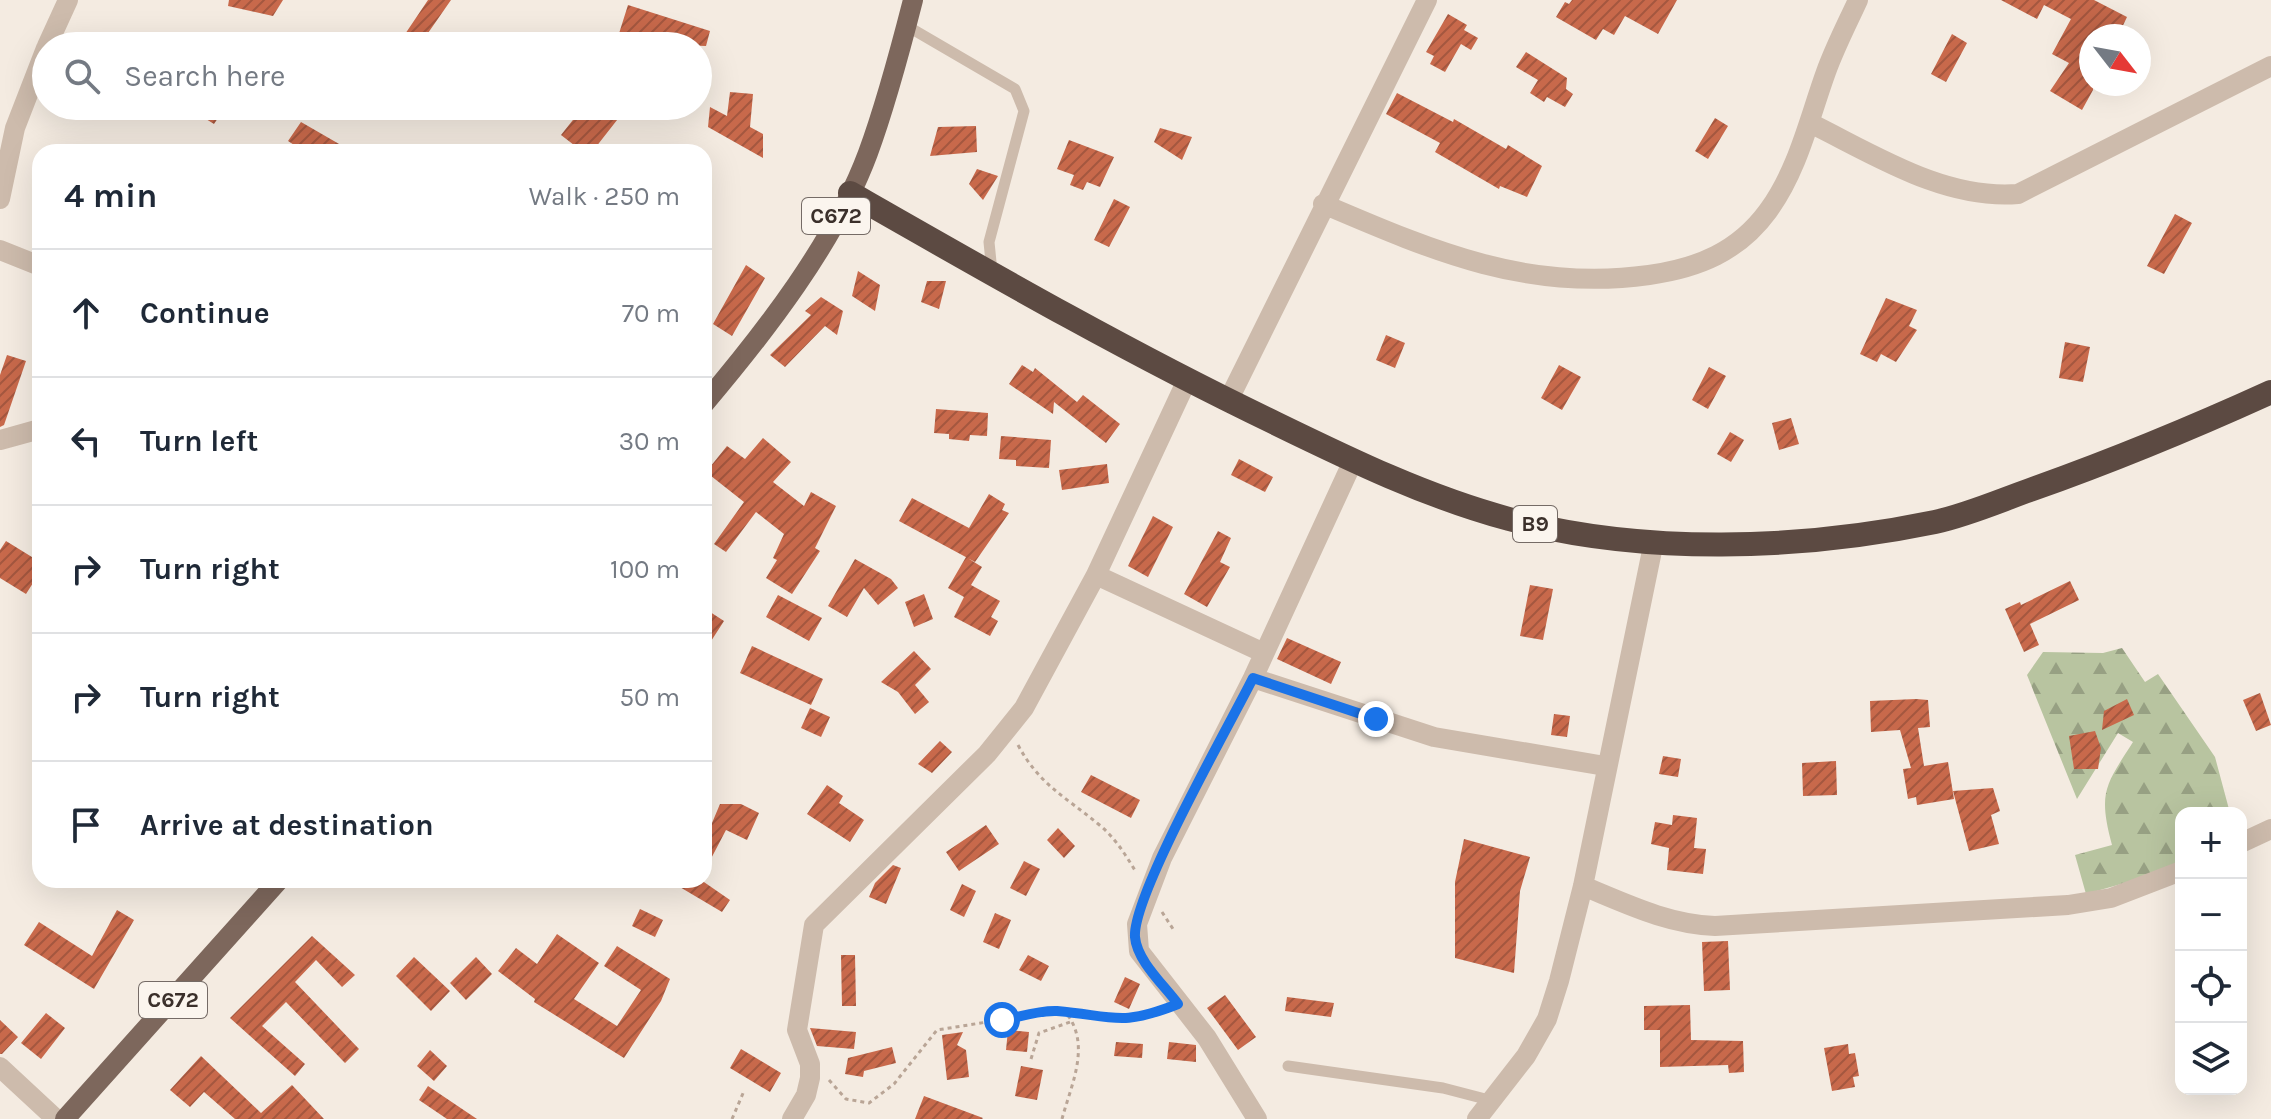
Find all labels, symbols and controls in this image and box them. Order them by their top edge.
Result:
north arrow [2079,24,2151,96]
search box [32,32,712,120]
icon: search [60,54,104,98]
text: Search here [124,58,285,94]
text: 4 min [64,176,157,216]
text: Walk · 250 m [529,181,680,212]
road number: C672 [802,198,870,234]
icon: ahead [64,291,108,335]
text: Continue [140,295,270,331]
text: 70 m [622,298,680,329]
icon: left [64,419,108,463]
text: Turn left [140,423,258,459]
text: 30 m [619,426,680,457]
road number: B9 [1513,506,1557,542]
icon: right [64,547,108,591]
text: Turn right [140,551,280,587]
text: 100 m [610,554,680,585]
icon: right [64,675,108,719]
text: Turn right [140,679,280,715]
text: 50 m [619,682,680,713]
route end [1358,701,1394,737]
icon: arrive [64,803,108,847]
text: Arrive at destination [140,807,434,843]
map controls [2175,807,2247,1095]
button: + [2175,807,2247,879]
button: − [2175,879,2247,951]
button: locate [2175,951,2247,1023]
road number: C672 [139,982,207,1018]
route start [984,1002,1020,1038]
button: layers [2175,1023,2247,1095]

